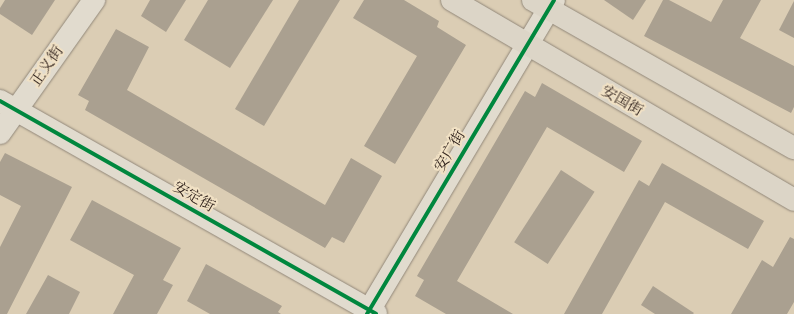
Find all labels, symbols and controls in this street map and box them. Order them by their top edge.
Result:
street label: 正义街 [27,42,67,90]
street label: 安国街 [598,82,646,120]
street label: 安广街 [431,127,469,175]
street label: 安定街 [170,178,218,216]

